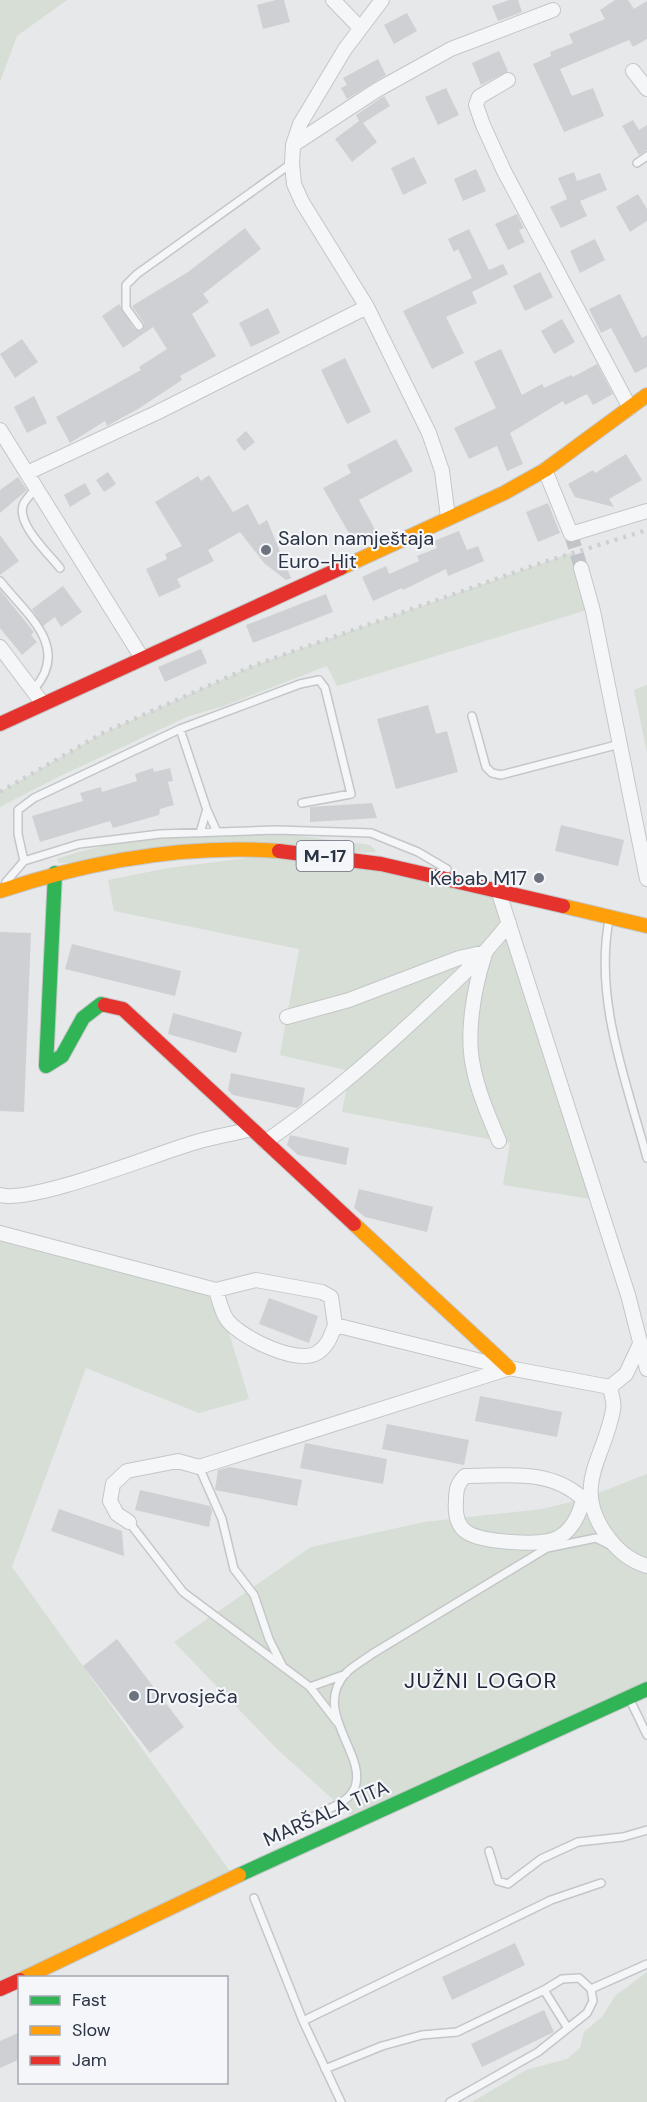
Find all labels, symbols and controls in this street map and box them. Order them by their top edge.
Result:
place label: Salon namještaja Euro-Hit [278,525,434,574]
marker: Salon namještaja Euro-Hit [259,543,273,557]
road number: M-17 [296,841,354,871]
place label: Kebab M17 [430,865,527,891]
marker: Kebab M17 [532,871,546,885]
district label: JUŽNI LOGOR [404,1666,558,1695]
place label: Drvosječa [146,1683,238,1709]
marker: Drvosječa [127,1689,141,1703]
street label: MARŠALA TITA [259,1774,393,1852]
legend [18,1976,228,2084]
text: Fast [72,1988,107,2012]
text: Slow [72,2018,111,2042]
text: Jam [72,2048,107,2072]

